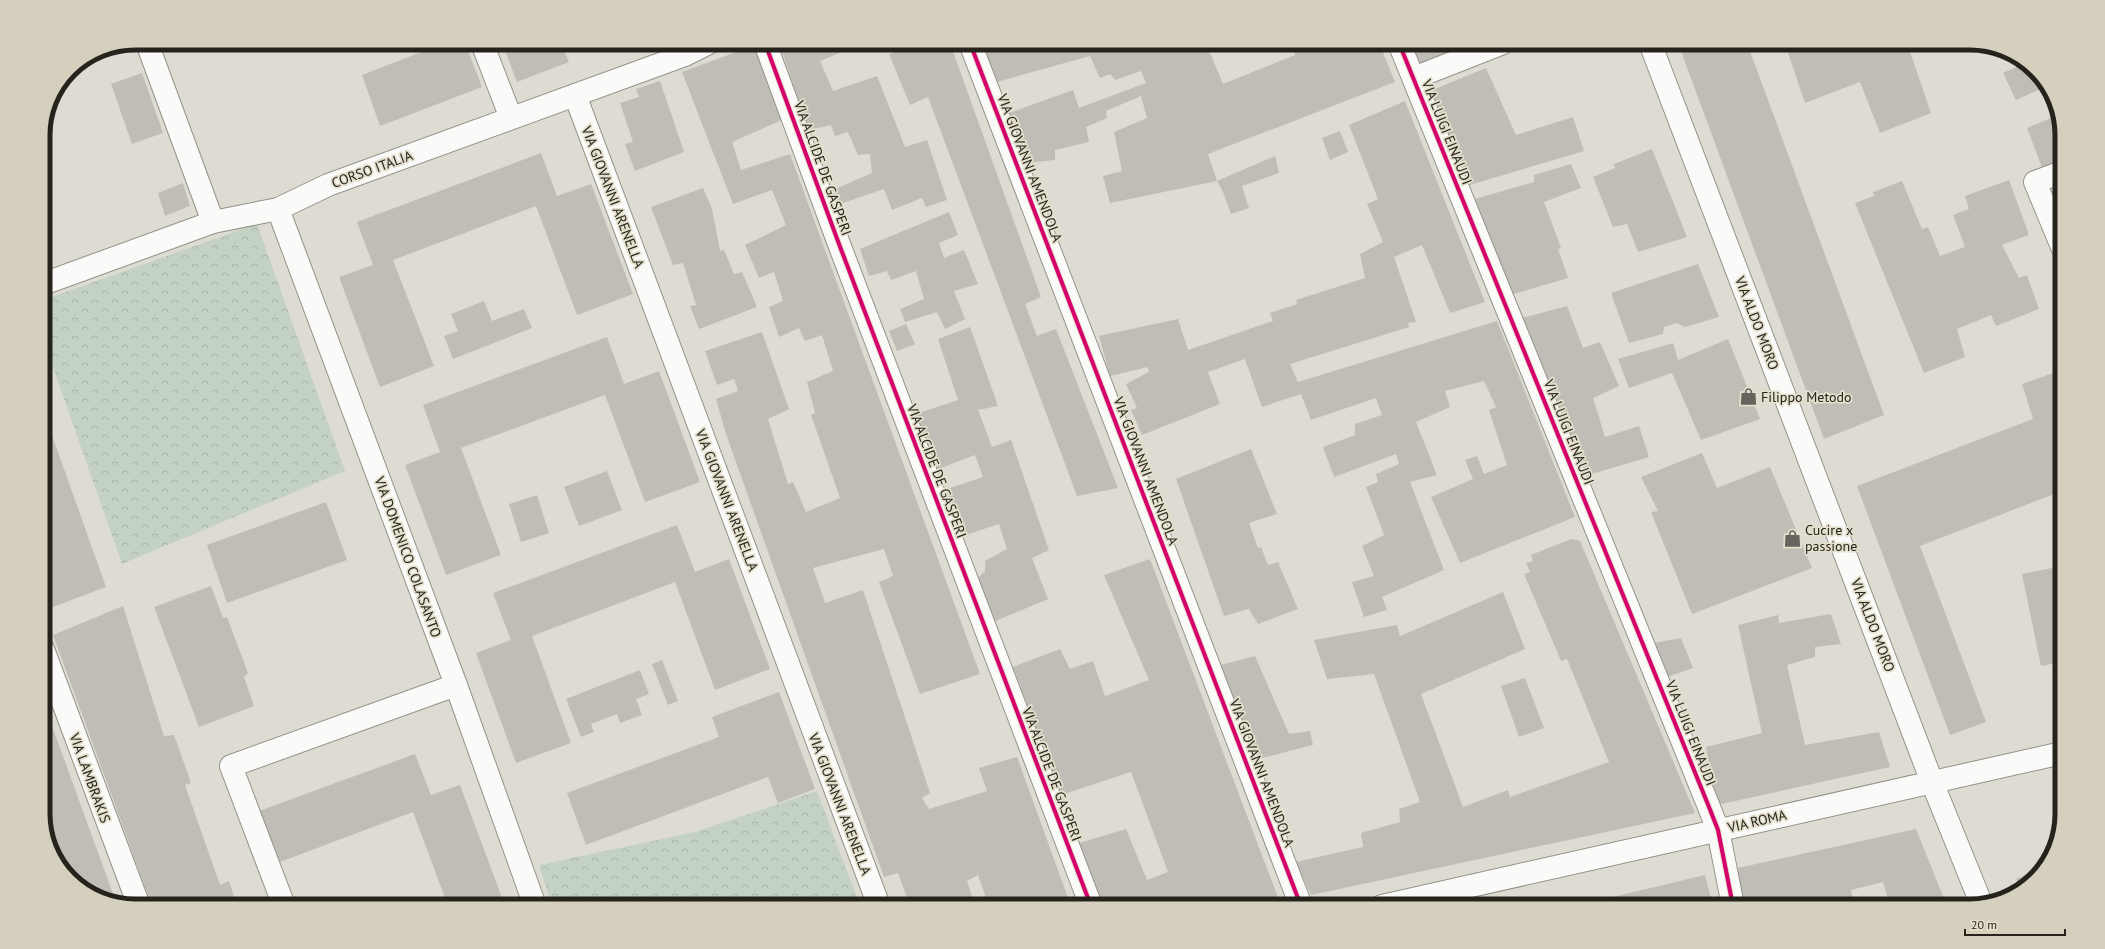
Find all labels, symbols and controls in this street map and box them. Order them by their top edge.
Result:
street label: VIA LUIGI EINAUDI [1417,76,1476,187]
street label: VIA GIOVANNI AMENDOLA [993,90,1067,245]
street label: VIA ALCIDE DE GASPERI [790,97,856,238]
street label: VIA GIOVANNI ARENELLA [577,123,649,271]
street label: CORSO ITALIA [329,146,416,192]
street label: VIA ALDO MORO [1731,273,1783,372]
street label: VIA LUIGI EINAUDI [1539,376,1598,487]
shop icon: Filippo Metodo [1738,387,1758,407]
place label: Filippo Metodo [1761,388,1852,406]
street label: VIA GIOVANNI AMENDOLA [1109,393,1183,548]
street label: VIA ALCIDE DE GASPERI [903,400,971,541]
street label: VIA GIOVANNI ARENELLA [691,426,763,574]
street label: VIA DOMENICO COLASANTO [370,473,445,640]
place label: Cucire x passione [1805,521,1857,555]
shop icon: Cucire x passione [1782,528,1802,548]
street label: VIA ALDO MORO [1847,575,1899,674]
street label: VIA LUIGI EINAUDI [1661,677,1720,788]
street label: VIA GIOVANNI AMENDOLA [1225,695,1299,850]
street label: VIA ALCIDE DE GASPERI [1018,703,1086,844]
street label: VIA LAMBRAKIS [65,730,115,825]
street label: VIA GIOVANNI ARENELLA [804,730,876,878]
street label: VIA ROMA [1725,805,1789,837]
scale bar [1965,911,2065,937]
text: 20 m [1971,917,1997,932]

